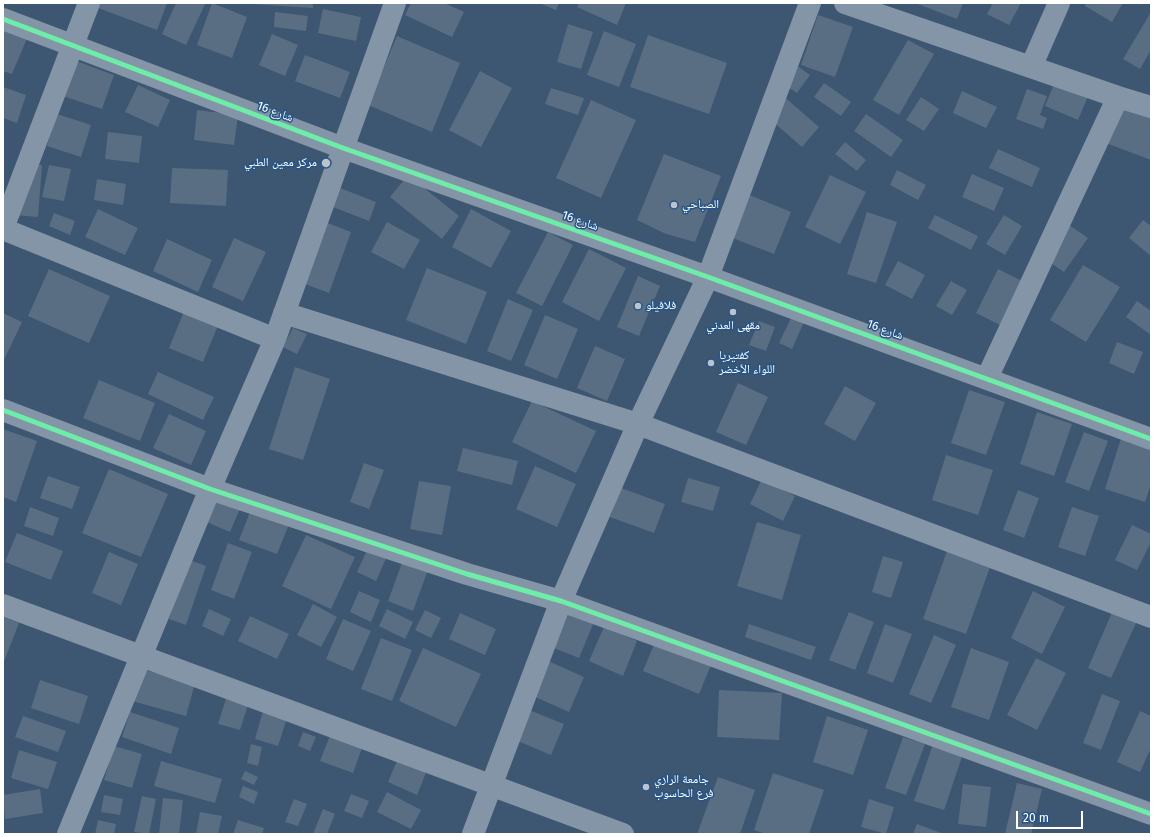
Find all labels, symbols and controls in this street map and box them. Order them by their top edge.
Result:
street label: شارع 16 [255,99,295,125]
place label: مركز معين الطبي [244,156,317,170]
marker: مركز معين الطبي [320,157,332,169]
place label: الصباحي [682,198,719,212]
marker: الصباحي [669,200,679,210]
street label: شارع 16 [560,208,600,234]
place label: فلافيلو [646,299,676,313]
marker: فلافيلو [633,301,643,311]
marker: مقهى العدني [728,307,738,317]
street label: شارع 16 [865,317,905,343]
place label: مقهى العدني [706,319,760,333]
place label: كفتيريا اللواء الأخضر [719,349,775,377]
marker: كفتيريا اللواء الأخضر [706,358,716,368]
place label: جامعة الرازي فرع الحاسوب [654,773,714,801]
marker: جامعة الرازي فرع الحاسوب [641,782,651,792]
scale bar [1018,803,1085,829]
text: 20 m [1023,811,1049,825]

